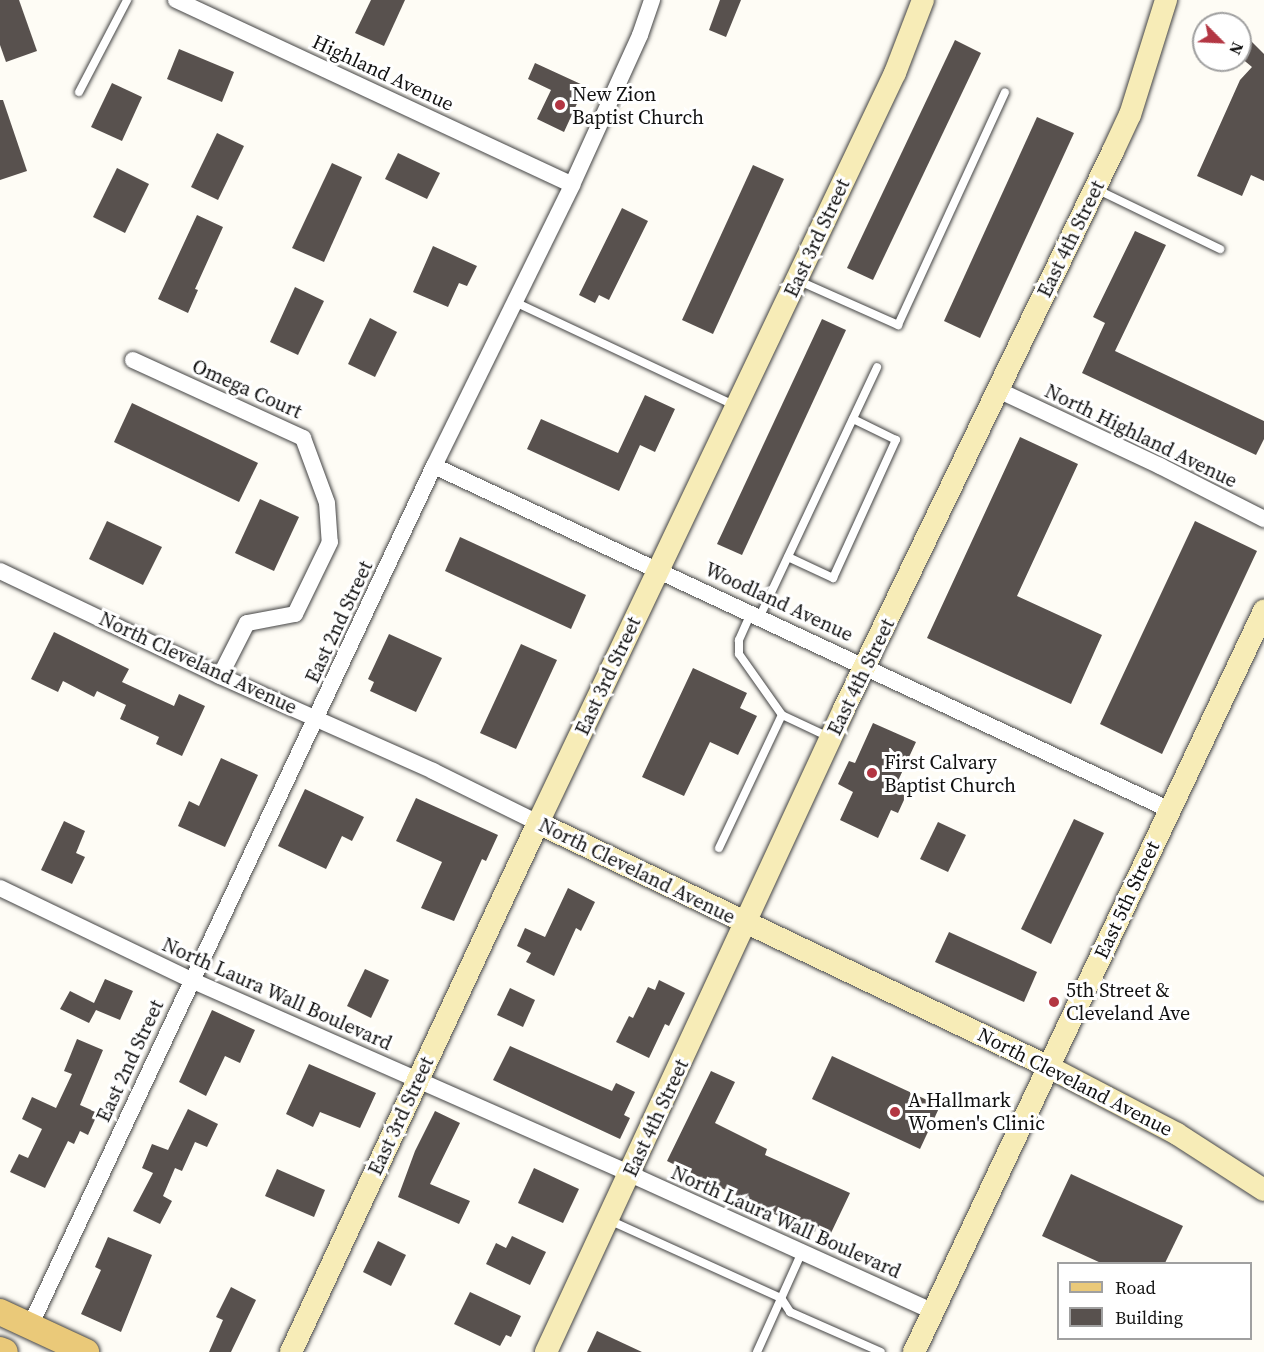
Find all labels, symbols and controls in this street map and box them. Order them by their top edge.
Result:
north arrow [1192,12,1252,72]
street label: Highland Avenue [308,30,458,116]
text: N [1224,39,1249,58]
place label: New Zion Baptist Church [572,82,704,129]
marker: New Zion Baptist Church [553,98,567,112]
street label: East 3rd Street [779,175,855,301]
street label: East 4th Street [1032,177,1110,301]
street label: Omega Court [188,354,306,424]
street label: North Highland Avenue [1041,379,1241,493]
street label: East 2nd Street [300,557,378,687]
street label: Woodland Avenue [701,557,857,647]
street label: North Cleveland Avenue [95,607,301,719]
street label: East 3rd Street [570,613,646,739]
street label: East 4th Street [822,615,900,739]
place label: First Calvary Baptist Church [884,750,1016,797]
marker: First Calvary Baptist Church [865,766,879,780]
street label: North Cleveland Avenue [535,813,739,929]
street label: East 5th Street [1089,837,1165,963]
street label: North Laura Wall Boulevard [158,932,396,1056]
place label: 5th Street & Cleveland Ave [1066,978,1190,1025]
marker: 5th Street & Cleveland Ave [1047,995,1061,1009]
street label: East 2nd Street [91,996,169,1126]
street label: North Cleveland Avenue [974,1022,1176,1142]
street label: East 3rd Street [363,1053,439,1179]
street label: East 4th Street [618,1055,694,1181]
place label: A Hallmark Women's Clinic [908,1088,1045,1135]
marker: A Hallmark Women's Clinic [886,1103,904,1121]
street label: North Laura Wall Boulevard [667,1160,905,1284]
legend [1057,1262,1252,1340]
text: Road [1115,1275,1156,1300]
text: Building [1115,1305,1183,1330]

